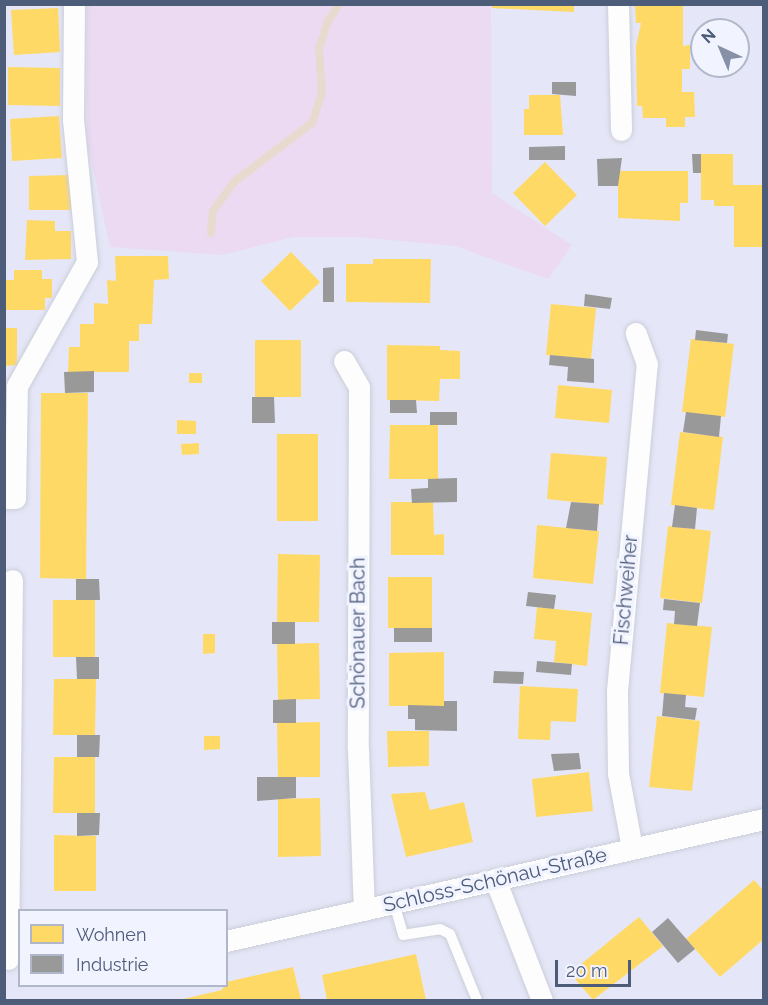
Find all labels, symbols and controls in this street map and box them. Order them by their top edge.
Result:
north arrow [690,18,750,78]
text: N [698,25,720,47]
street label: Fischweiher [609,534,643,646]
street label: Schönauer Bach [346,557,370,709]
street label: Schloss-Schönau-Straße [381,843,609,917]
legend [18,909,228,987]
text: Wohnen [76,924,146,945]
scale bar [558,948,634,986]
text: Industrie [76,954,148,975]
text: 20 m [566,960,608,981]

